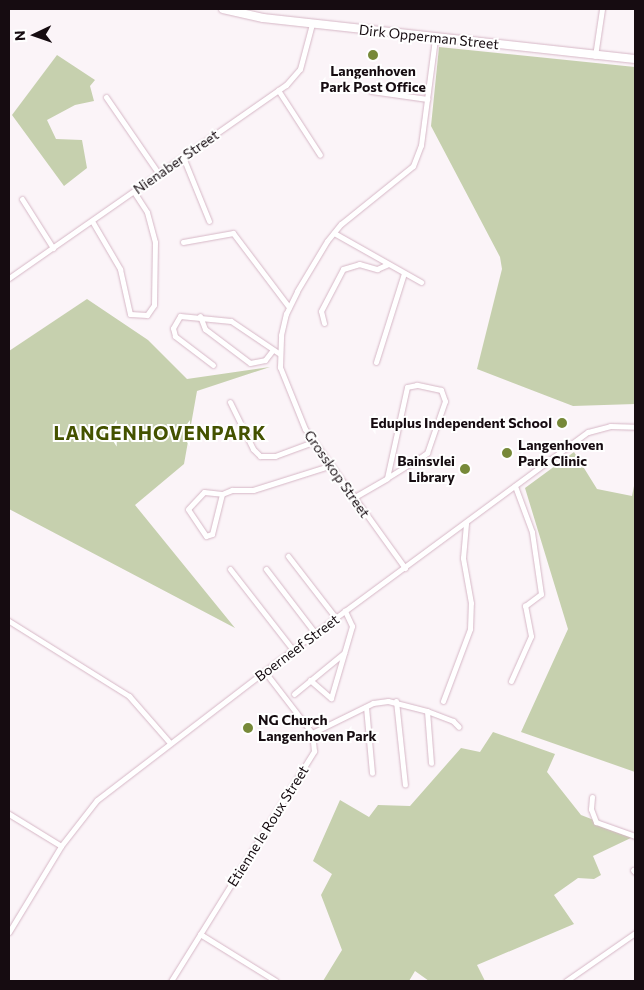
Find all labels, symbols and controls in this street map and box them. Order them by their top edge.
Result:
north arrow [10,10,60,60]
street label: Dirk Opperman Street [358,21,500,53]
text: N [11,30,28,41]
marker: Langenhoven Park Post Office [367,49,379,61]
place label: Langenhoven Park Post Office [320,63,426,95]
street label: Nienaber Street [130,126,222,198]
place label: Eduplus Independent School [370,415,552,431]
marker: Eduplus Independent School [556,417,568,429]
district label: LANGENHOVENPARK [52,422,268,444]
street label: Grosskop Street [301,427,373,521]
place label: Langenhoven Park Clinic [518,437,604,470]
marker: Langenhoven Park Clinic [500,446,514,460]
place label: Bainsvlei Library [397,453,455,486]
marker: Bainsvlei Library [459,463,471,475]
street label: Boerneef Street [252,611,342,685]
place label: NG Church Langenhoven Park [258,712,377,744]
marker: NG Church Langenhoven Park [242,722,254,734]
street label: Etienne le Roux Street [224,762,312,890]

